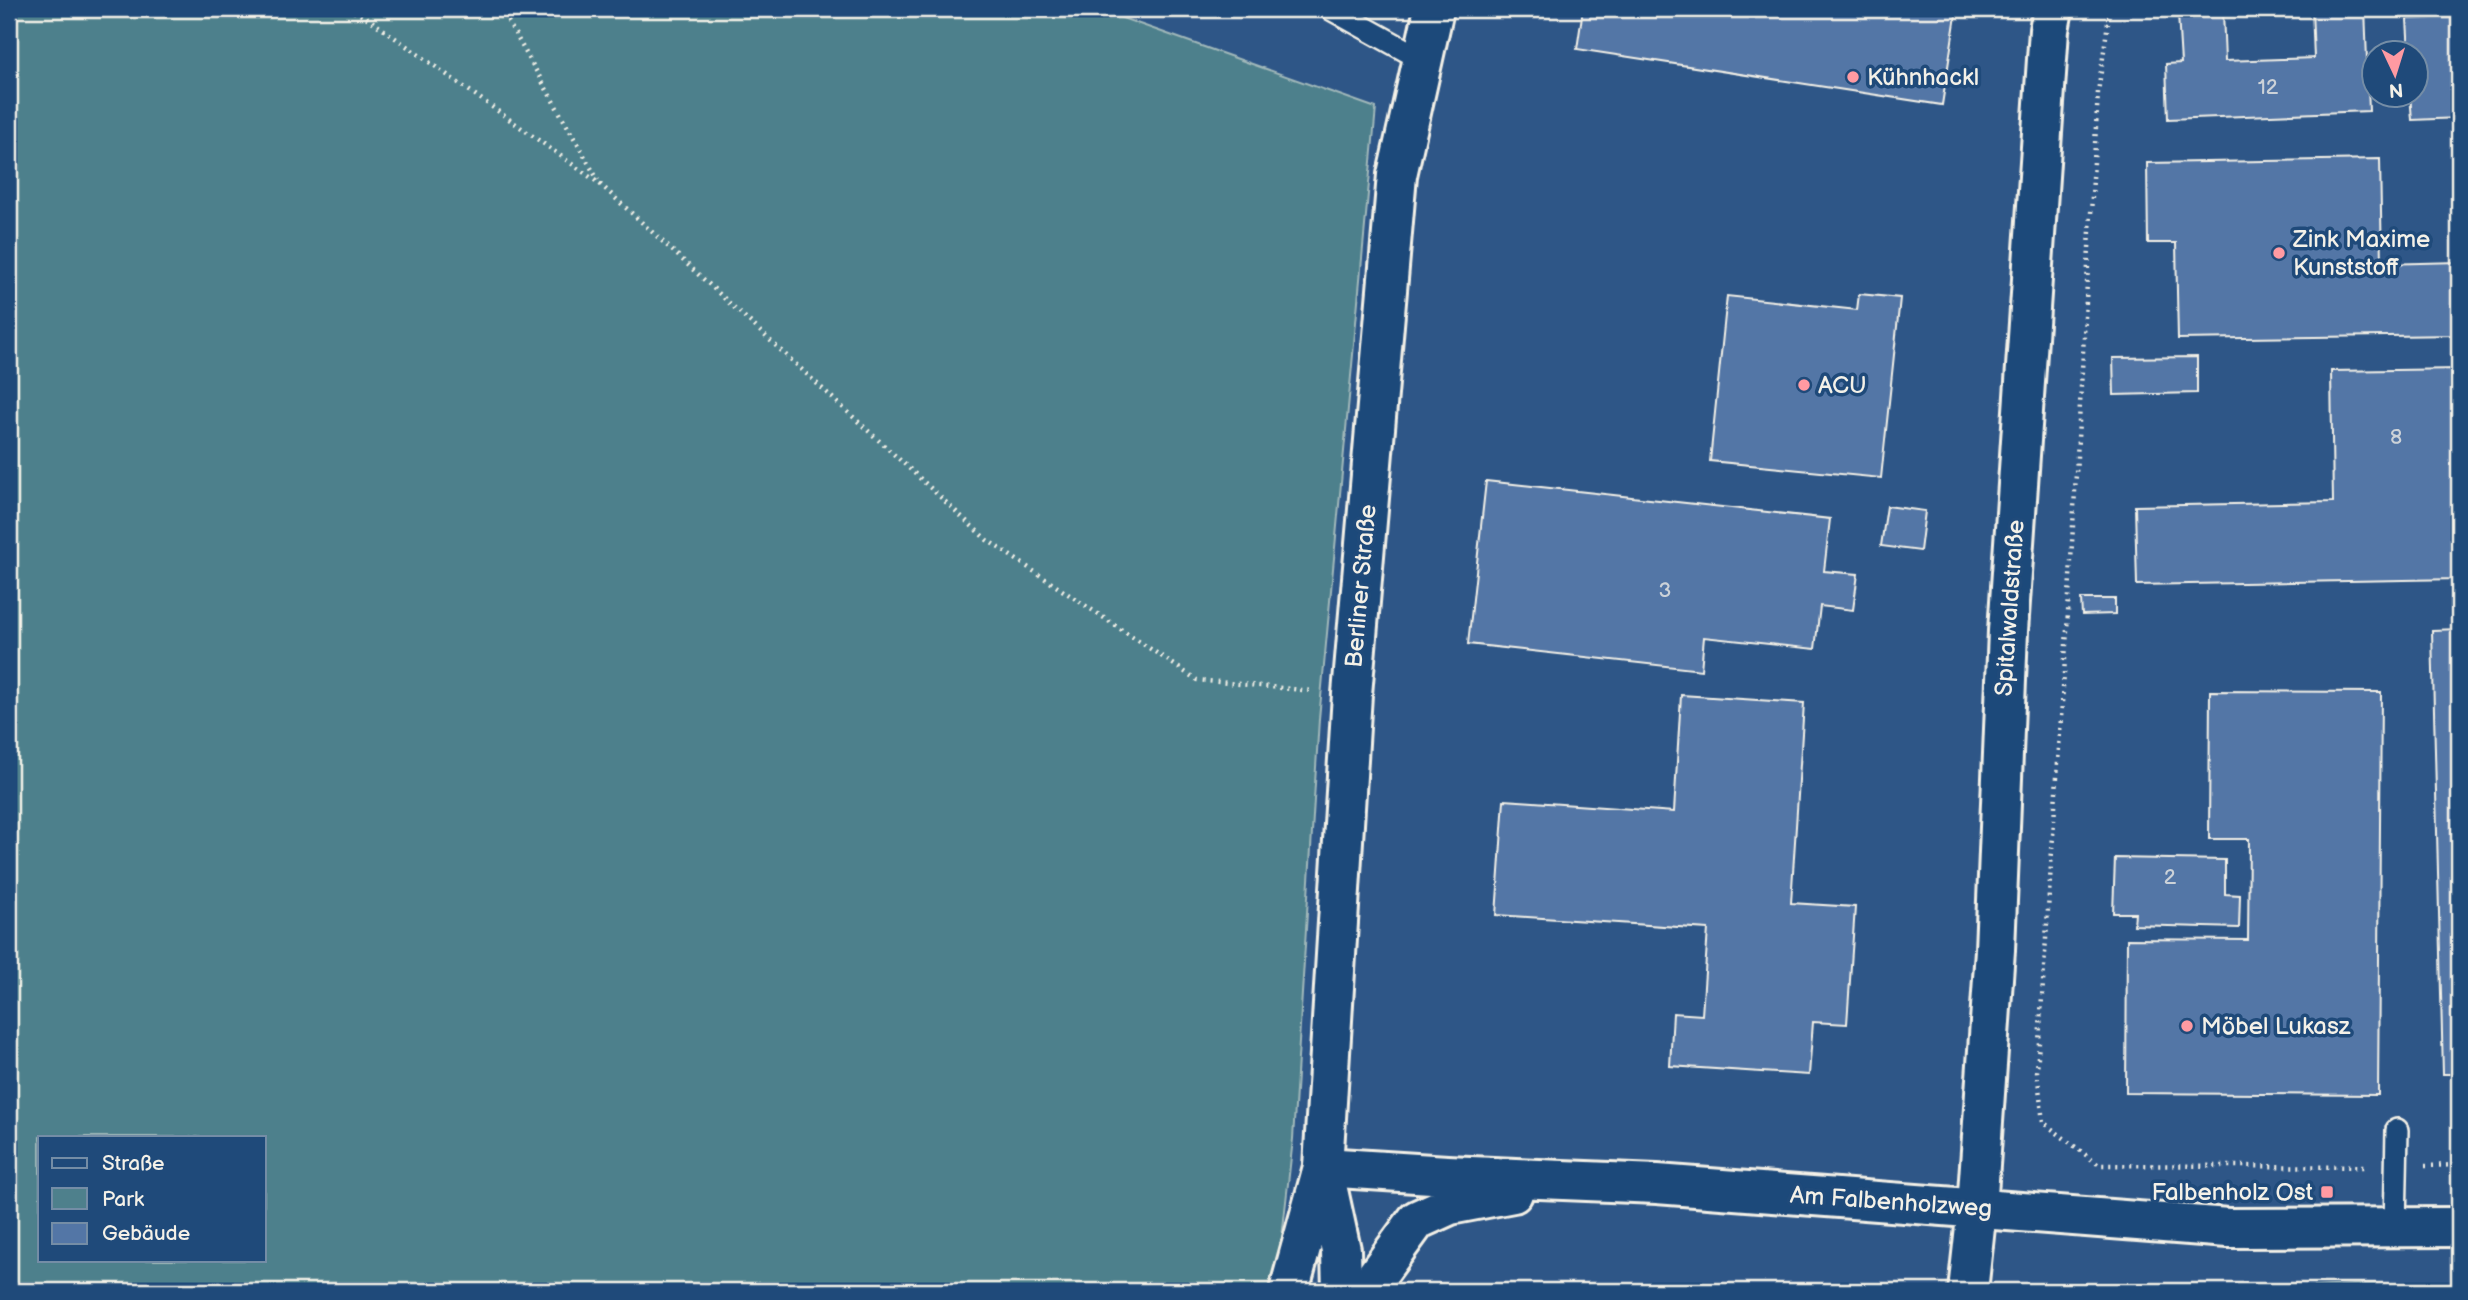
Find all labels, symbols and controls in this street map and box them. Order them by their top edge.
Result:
north arrow [2360,38,2430,108]
place label: Kühnhackl [1867,63,1979,92]
marker: Kühnhackl [1845,69,1861,85]
house number: 12 [2258,75,2279,100]
text: N [2388,77,2404,101]
place label: Zink Maxime Kunststoff [2292,225,2430,282]
marker: Zink Maxime Kunststoff [2271,245,2287,261]
place label: ACU [1818,371,1867,400]
marker: ACU [1796,377,1812,393]
house number: 8 [2390,425,2402,450]
street label: Berliner Straße [1339,503,1383,669]
street label: Spitalwaldstraße [1989,519,2031,697]
house number: 3 [1659,578,1671,603]
house number: 2 [2164,865,2177,890]
place label: Möbel Lukasz [2201,1012,2351,1041]
marker: Möbel Lukasz [2179,1018,2195,1034]
legend [38,1136,266,1262]
text: Straße [102,1151,164,1176]
place label: Falbenholz Ost [2151,1178,2314,1207]
street label: Am Falbenholzweg [1789,1180,1993,1224]
marker: Falbenholz Ost [2319,1184,2335,1200]
text: Park [102,1187,145,1212]
text: Gebäude [102,1221,190,1246]

